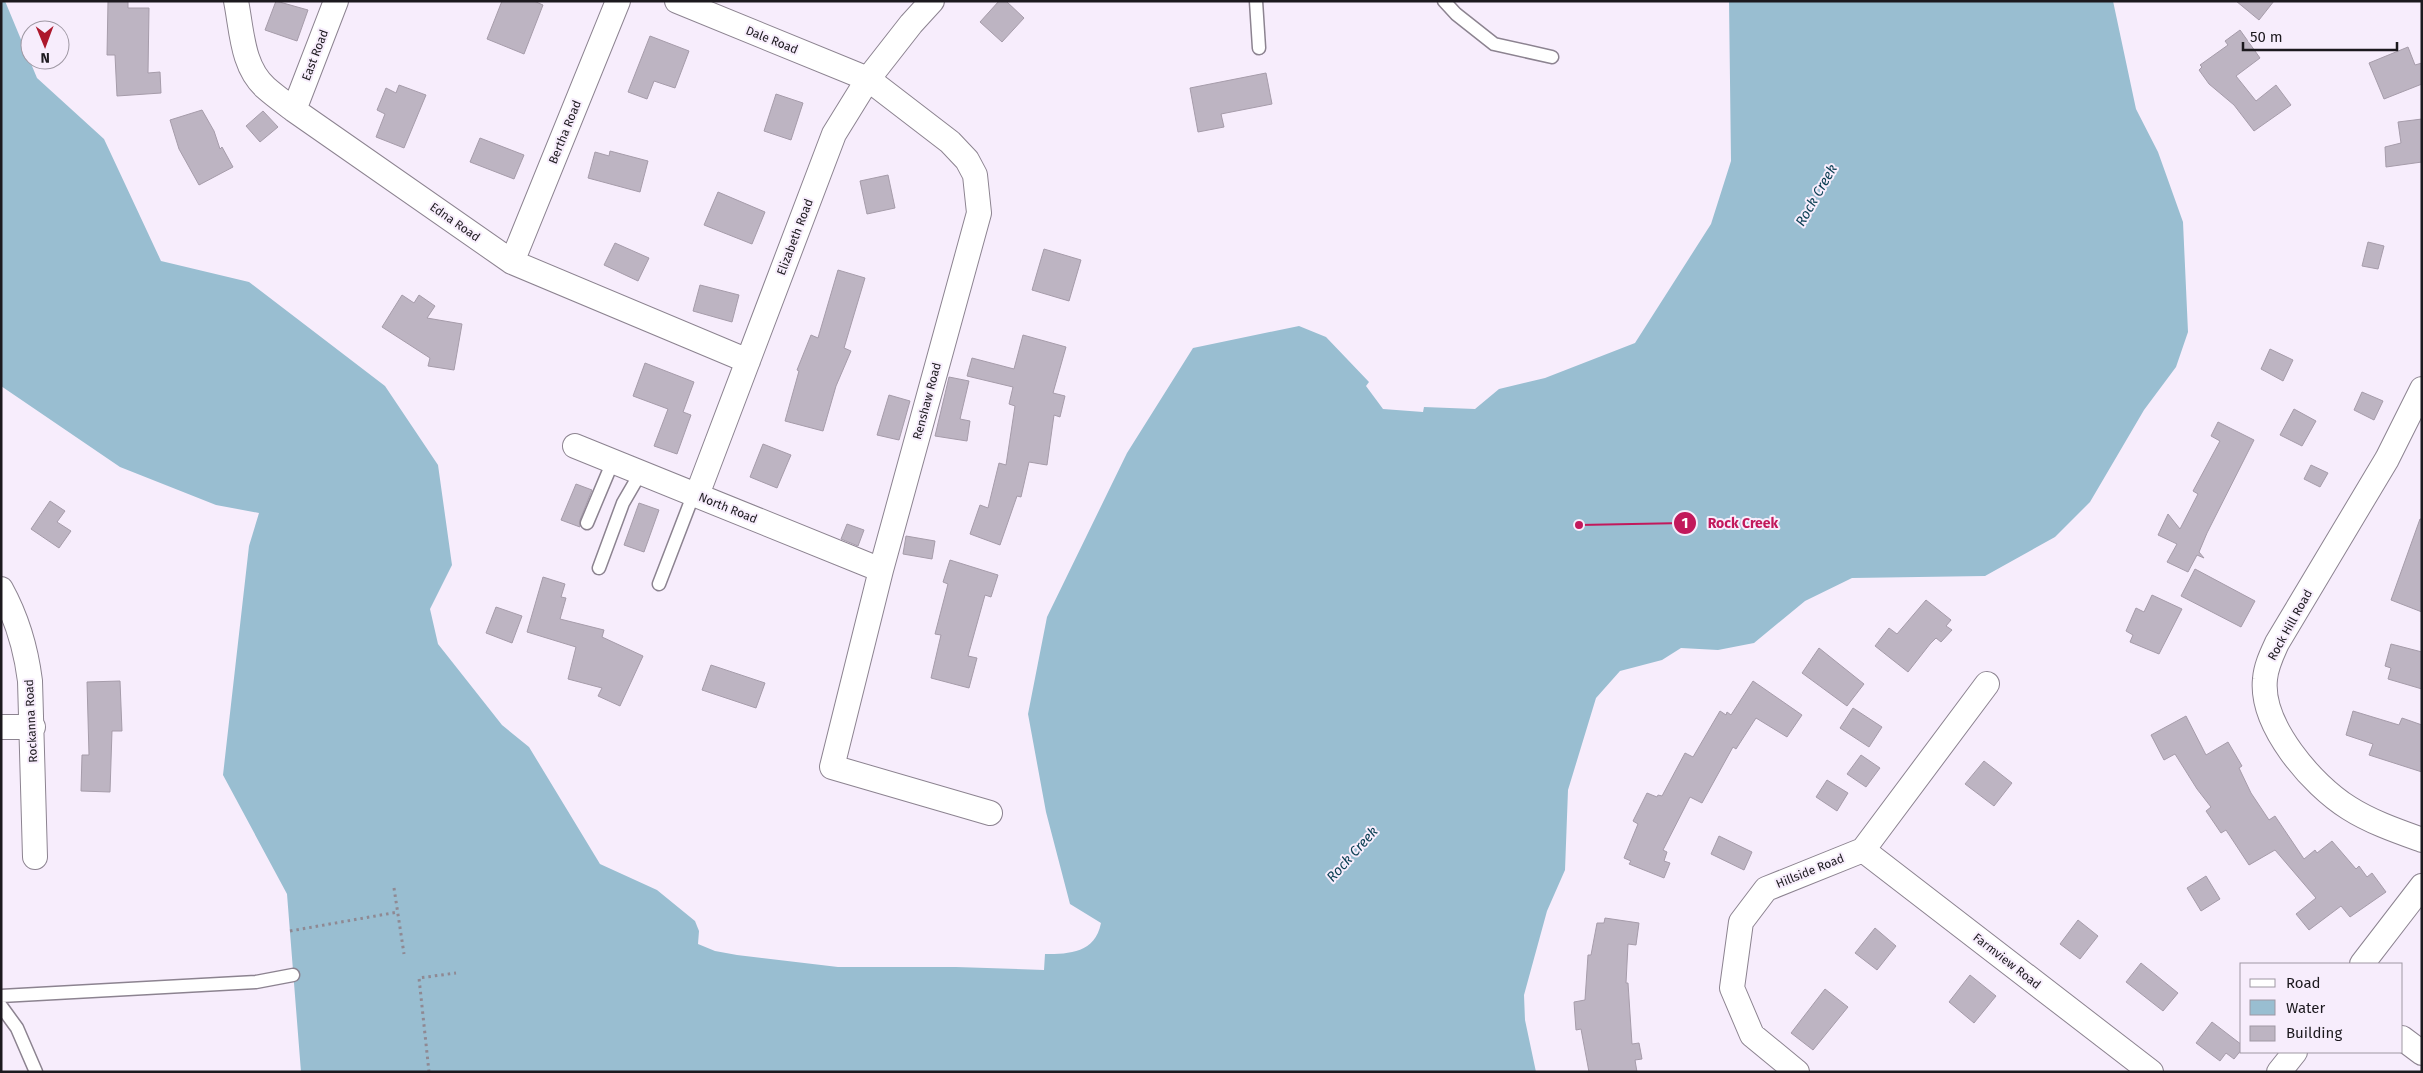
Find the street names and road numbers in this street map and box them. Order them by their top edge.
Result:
street label: Dale Road [744,23,800,57]
street label: East Road [299,28,331,82]
street label: Bertha Road [546,98,584,166]
street label: Elizabeth Road [774,197,816,277]
street label: Edna Road [427,200,483,244]
street label: Renshaw Road [910,361,944,441]
street label: North Road [697,490,759,526]
street label: Rock Hill Road [2265,587,2315,663]
street label: Rockanna Road [22,679,40,763]
street label: Hillside Road [1774,851,1846,891]
street label: Farmview Road [1970,930,2044,992]

